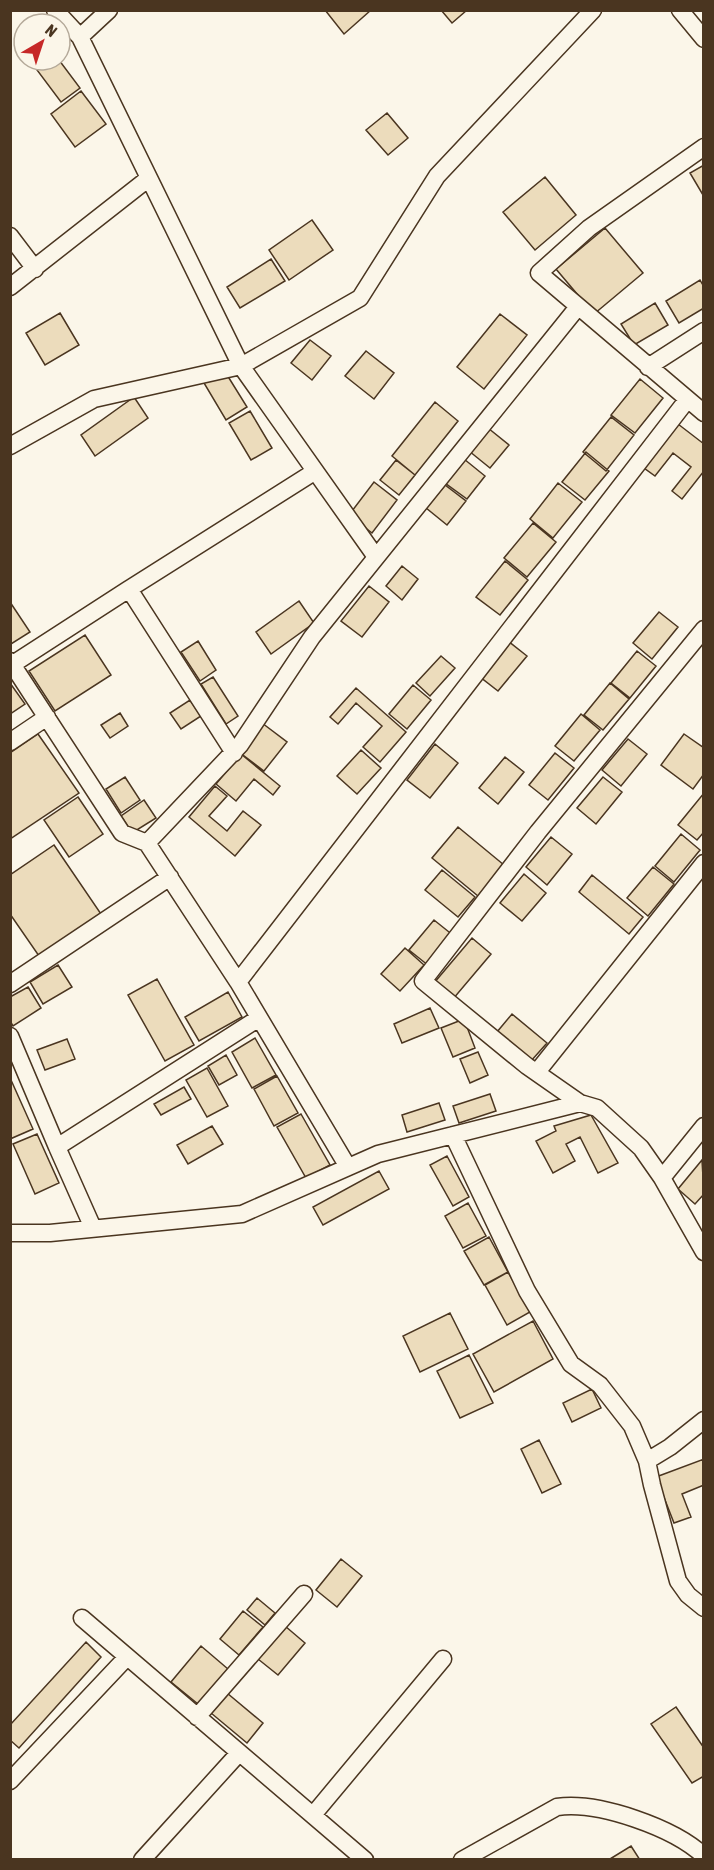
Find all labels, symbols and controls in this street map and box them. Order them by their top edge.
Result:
north arrow [12,12,72,72]
text: N [42,20,61,40]

